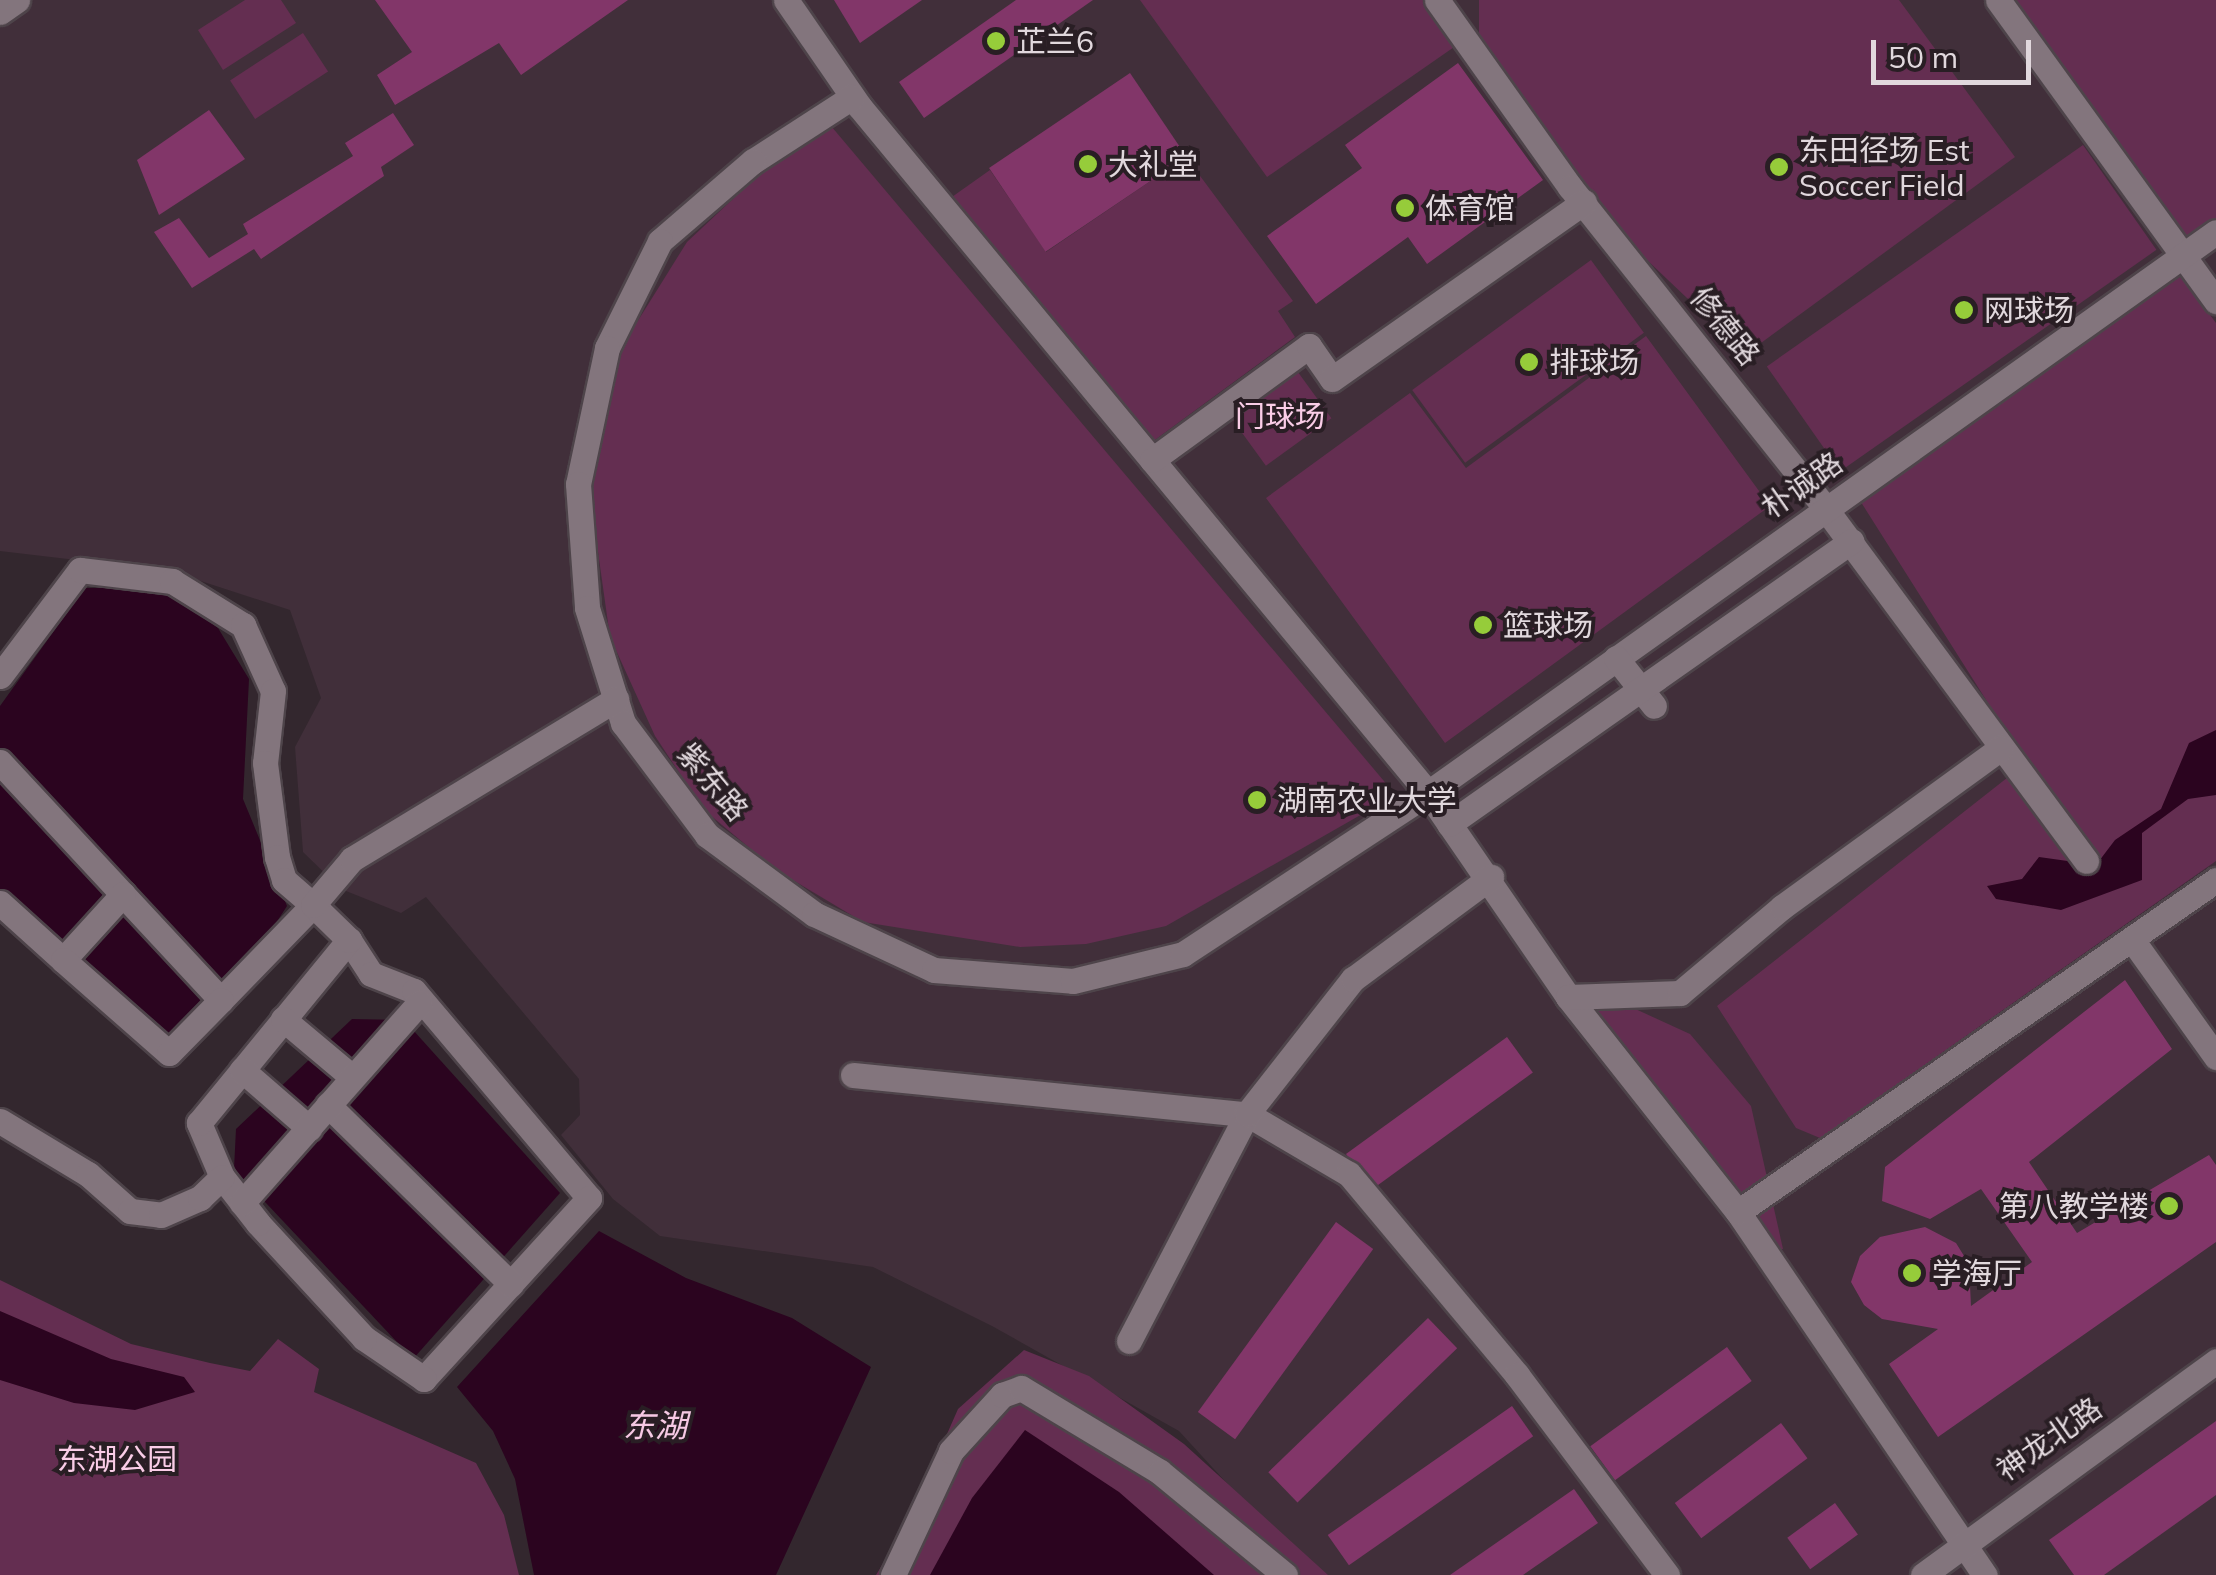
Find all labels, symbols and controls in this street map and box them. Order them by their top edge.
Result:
scale bar [1876,20,2036,82]
place label: 芷兰6 [1016,23,1094,59]
marker: 芷兰6 [985,30,1007,52]
text: 50 m [1888,38,1958,76]
place label: 东田径场 Est Soccer Field [1799,132,1969,202]
place label: 大礼堂 [1108,146,1198,182]
marker: 大礼堂 [1077,153,1099,175]
marker: 东田径场 Est Soccer Field [1768,156,1790,178]
place label: 体育馆 [1425,190,1515,226]
marker: 体育馆 [1394,197,1416,219]
street label: 修德路 [1683,280,1767,372]
place label: 网球场 [1984,292,2074,328]
marker: 网球场 [1953,299,1975,321]
place label: 排球场 [1549,344,1639,380]
marker: 排球场 [1518,351,1540,373]
park label: 门球场 [1235,398,1325,434]
street label: 朴诚路 [1755,444,1849,526]
place label: 篮球场 [1503,607,1593,643]
marker: 篮球场 [1472,614,1494,636]
street label: 紫东路 [670,736,756,828]
place label: 湖南农业大学 [1277,782,1457,818]
marker: 湖南农业大学 [1246,789,1268,811]
place label: 第八教学楼 [1999,1188,2149,1224]
marker: 第八教学楼 [2158,1195,2180,1217]
place label: 学海厅 [1932,1255,2022,1291]
marker: 学海厅 [1901,1262,1923,1284]
street label: 神龙北路 [1990,1390,2108,1488]
water label: 东湖 [623,1406,687,1444]
park label: 东湖公园 [57,1441,177,1477]

